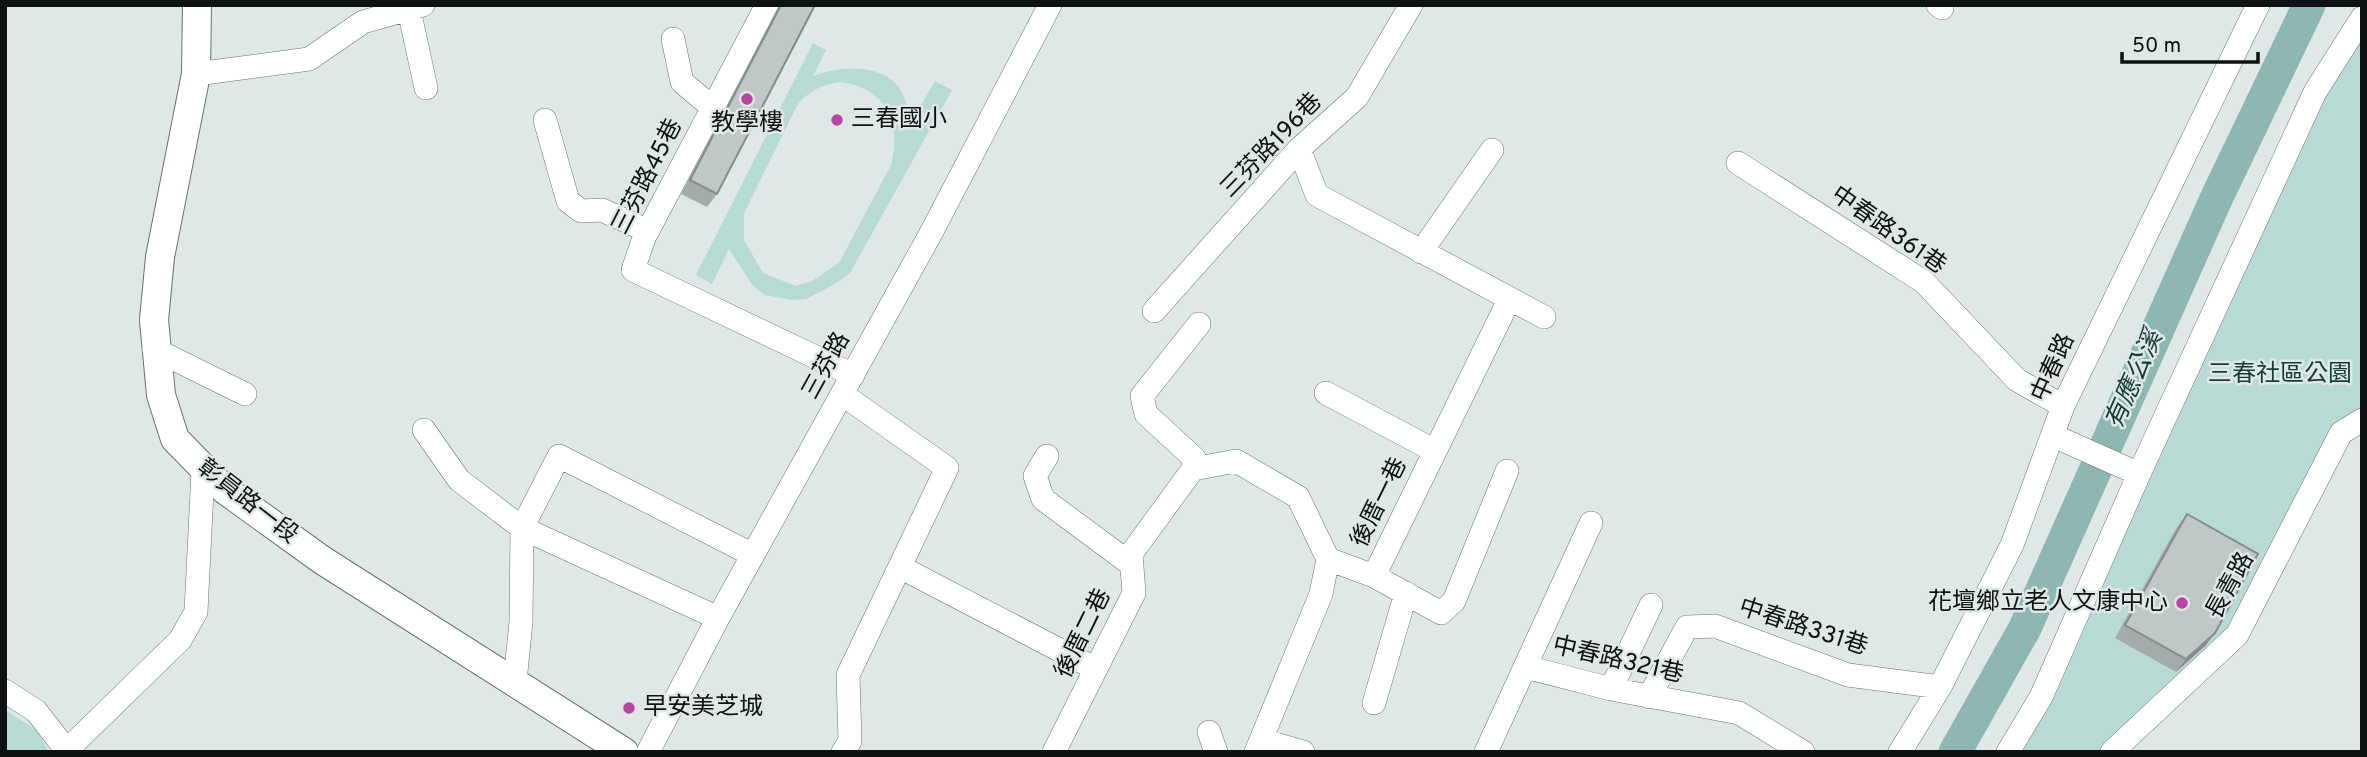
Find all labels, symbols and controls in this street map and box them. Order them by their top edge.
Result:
scale bar [2122,21,2258,65]
text: 50 m [2132,33,2181,60]
street label: 三芬路196巷 [1215,88,1329,204]
marker: 教學樓 [739,91,755,107]
place label: 三春國小 [851,105,947,135]
place label: 教學樓 [711,109,783,139]
marker: 三春國小 [829,112,845,128]
street label: 三芬路45巷 [606,114,690,240]
street label: 中春路361巷 [1825,180,1951,282]
water label: 有應公溪 [2099,322,2173,434]
street label: 三芬路 [796,327,858,405]
street label: 中春路 [2026,329,2082,407]
park label: 三春社區公園 [2208,360,2352,390]
street label: 彰員路一段 [190,453,304,551]
street label: 後厝一巷 [1345,453,1415,553]
street label: 長青路 [2200,547,2262,625]
street label: 後厝二巷 [1049,584,1119,684]
place label: 花壇鄉立老人文康中心 [1928,588,2168,618]
street label: 中春路331巷 [1735,593,1871,663]
marker: 花壇鄉立老人文康中心 [2174,595,2190,611]
street label: 中春路321巷 [1550,631,1686,691]
place label: 早安美芝城 [643,693,763,723]
marker: 早安美芝城 [621,700,637,716]

